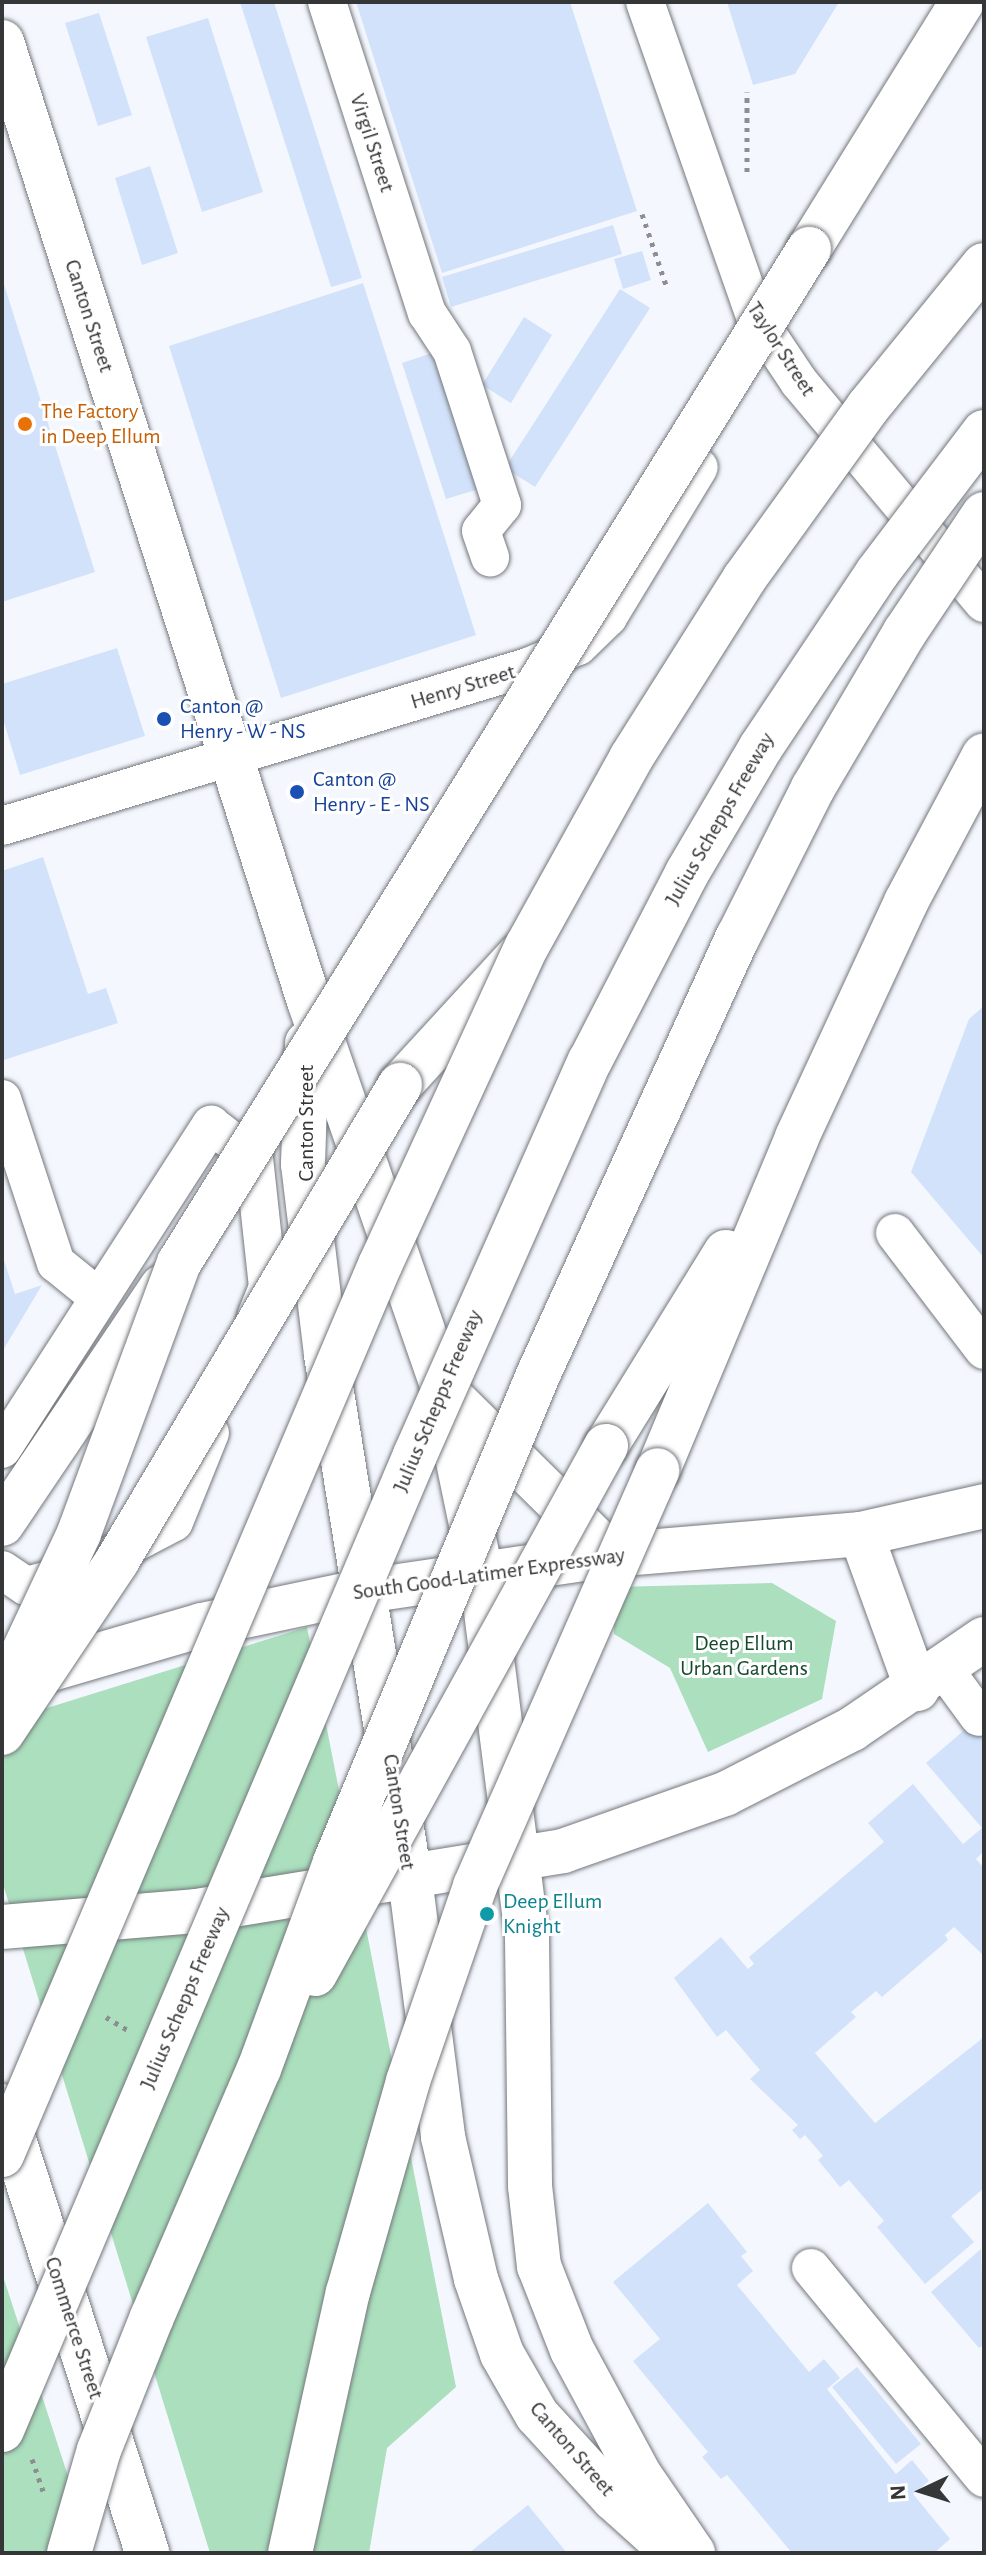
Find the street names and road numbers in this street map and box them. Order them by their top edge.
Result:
street label: Virgil Street [344,91,400,195]
street label: Canton Street [58,256,120,376]
street label: Taylor Street [741,297,821,401]
street label: Henry Street [407,659,519,715]
street label: Julius Schepps Freeway [660,728,780,910]
street label: Canton Street [294,1065,320,1181]
street label: Julius Schepps Freeway [388,1306,488,1496]
street label: South Good-Latimer Expressway [351,1542,627,1606]
street label: Canton Street [377,1752,421,1872]
street label: Julius Schepps Freeway [135,1903,235,2093]
street label: Commerce Street [39,2254,109,2402]
street label: Canton Street [524,2396,620,2502]

